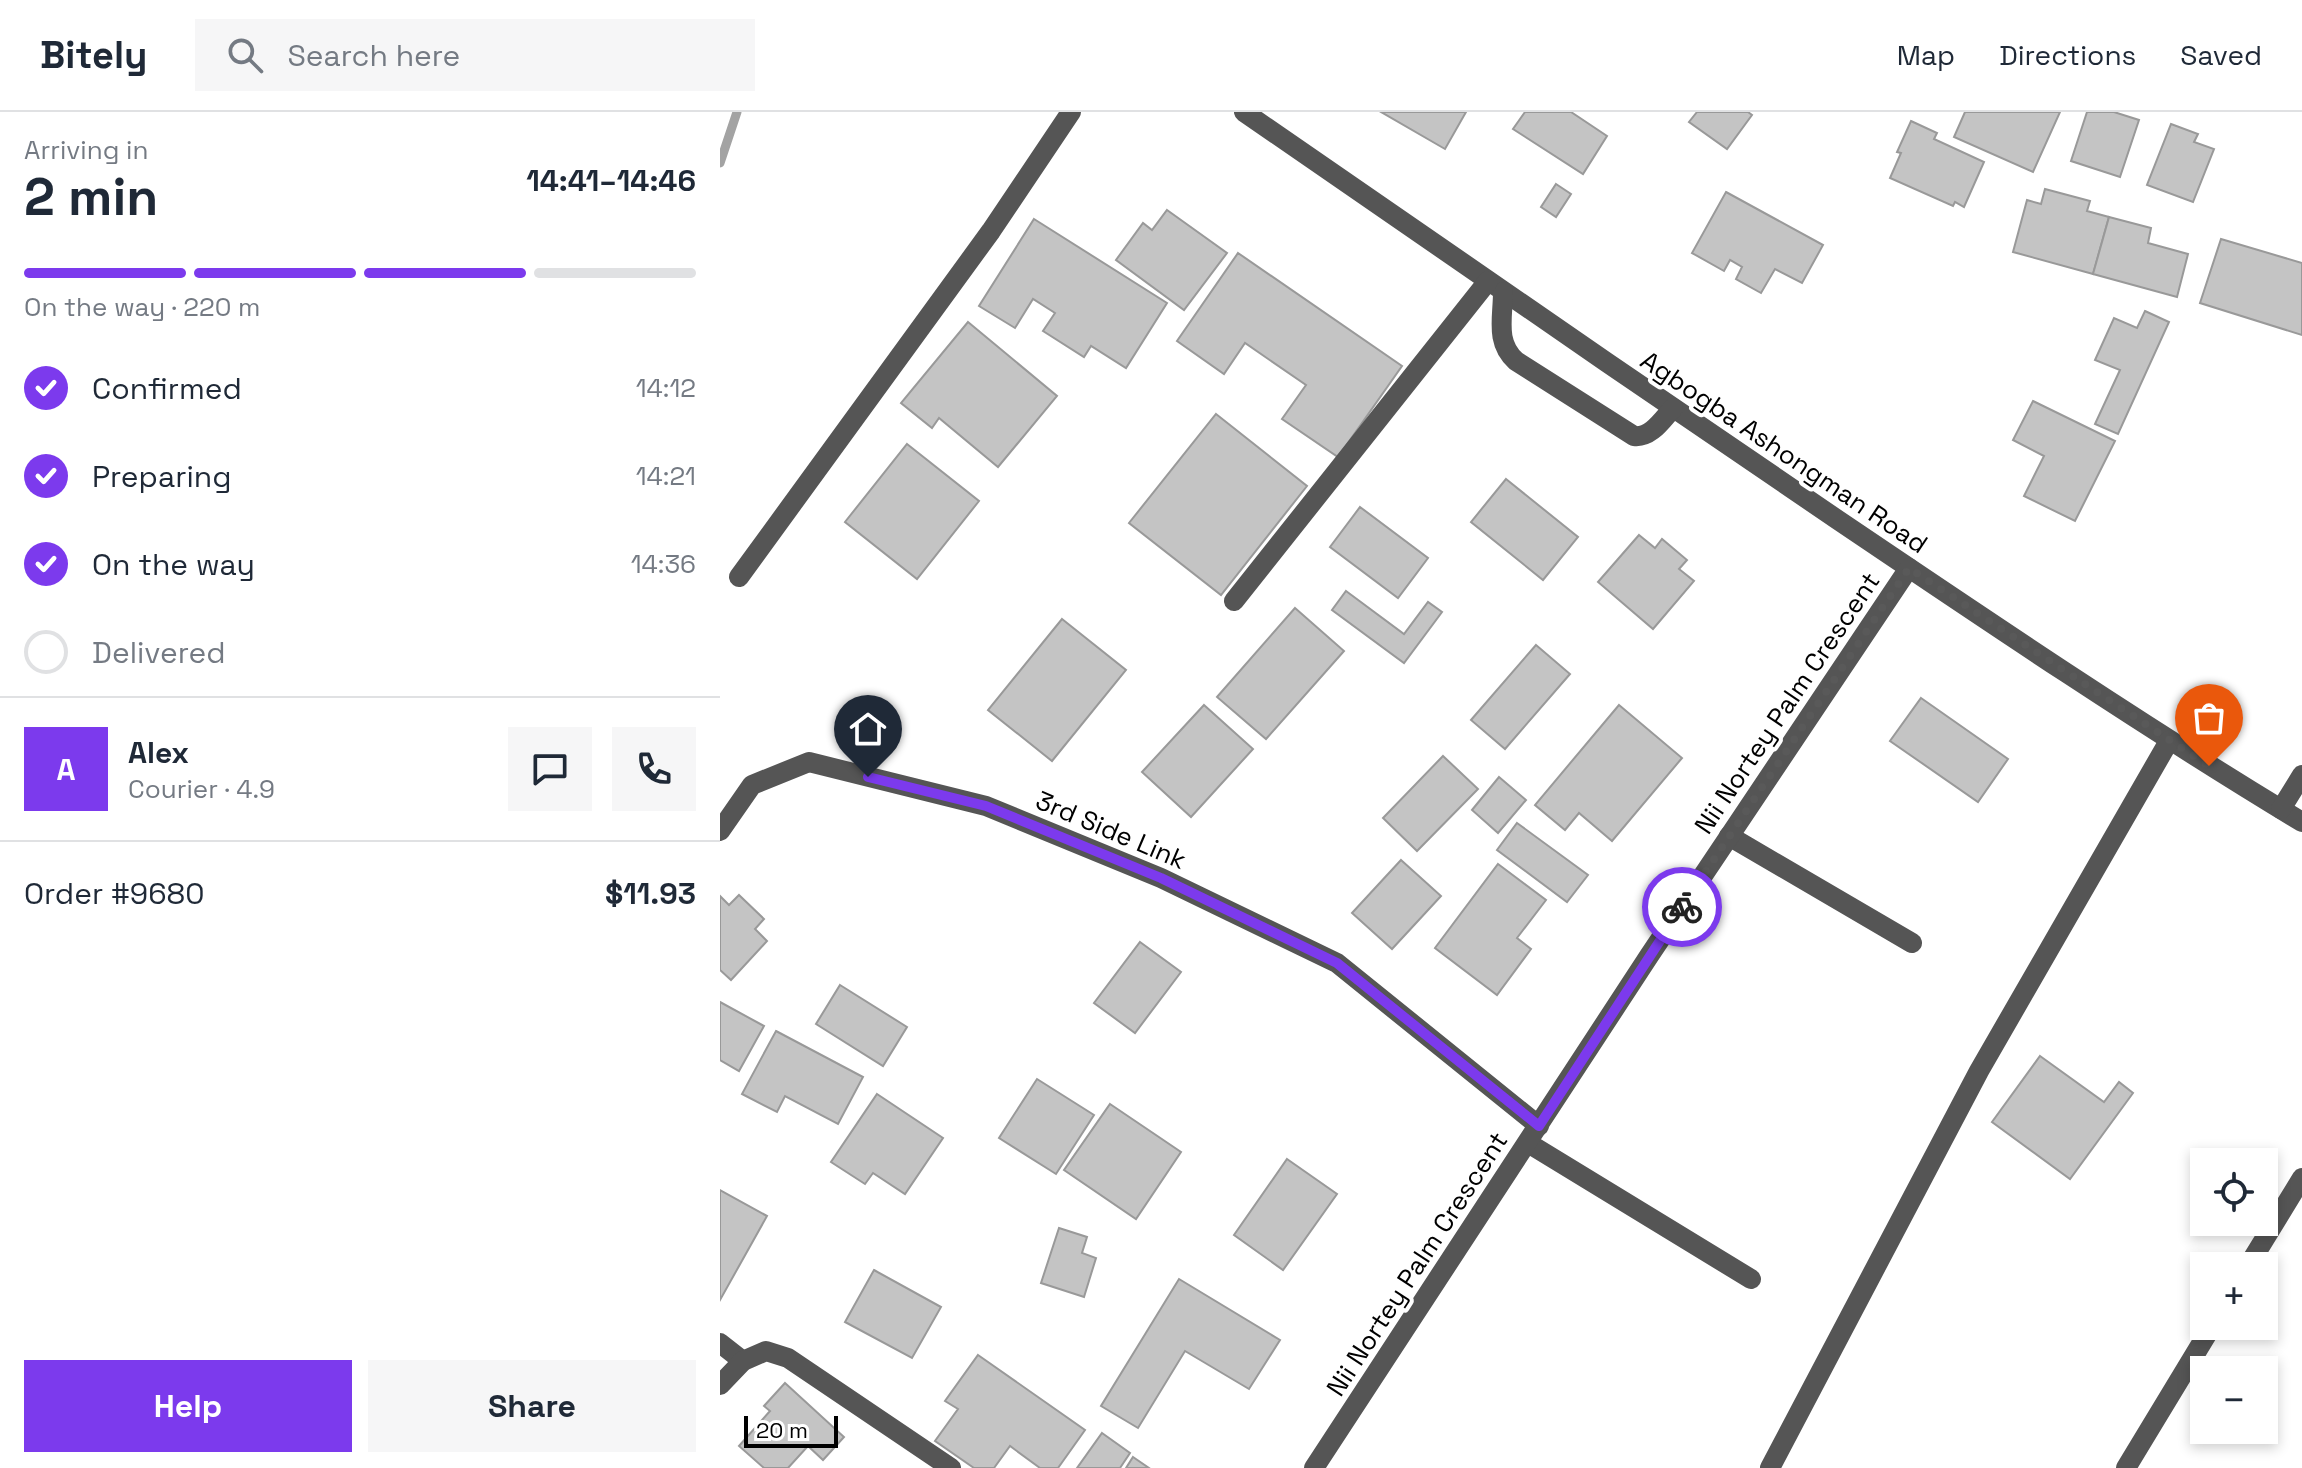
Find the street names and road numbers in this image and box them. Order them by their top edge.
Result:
street label: Agbogba Ashongman Road [1634,343,1934,561]
street label: Nii Nortey Palm Crescent [1687,566,1887,840]
street label: 3rd Side Link [1031,783,1191,877]
street label: Nii Nortey Palm Crescent [1319,1125,1515,1403]

